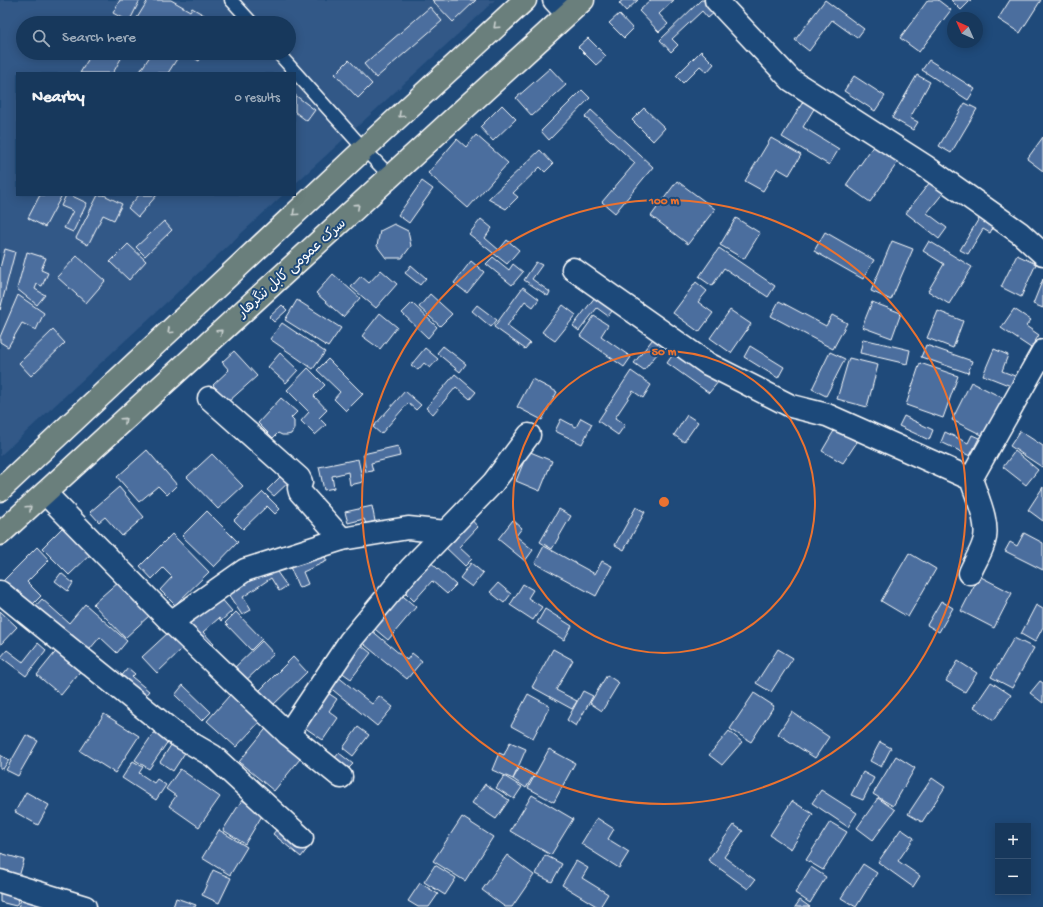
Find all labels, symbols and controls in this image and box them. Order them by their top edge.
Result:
north arrow [947,12,983,48]
search box [16,16,296,60]
one-way arrow [493,22,501,29]
icon: search [30,27,52,49]
text: Search here [62,29,136,47]
text: Nearby [32,88,85,108]
text: 0 results [234,91,280,106]
one-way arrow [398,110,405,117]
text: 100 m [648,195,679,209]
one-way arrow [353,204,360,211]
one-way arrow [292,208,300,216]
street label: سرک عمومی کابل ننگرهار [233,214,350,323]
one-way arrow [167,326,175,333]
one-way arrow [215,329,223,337]
text: 50 m [652,346,677,360]
one-way arrow [120,418,127,425]
centre of rings [657,495,671,509]
one-way arrow [24,506,31,513]
map controls [995,823,1031,895]
button: + [995,823,1031,859]
button: − [995,859,1031,895]

